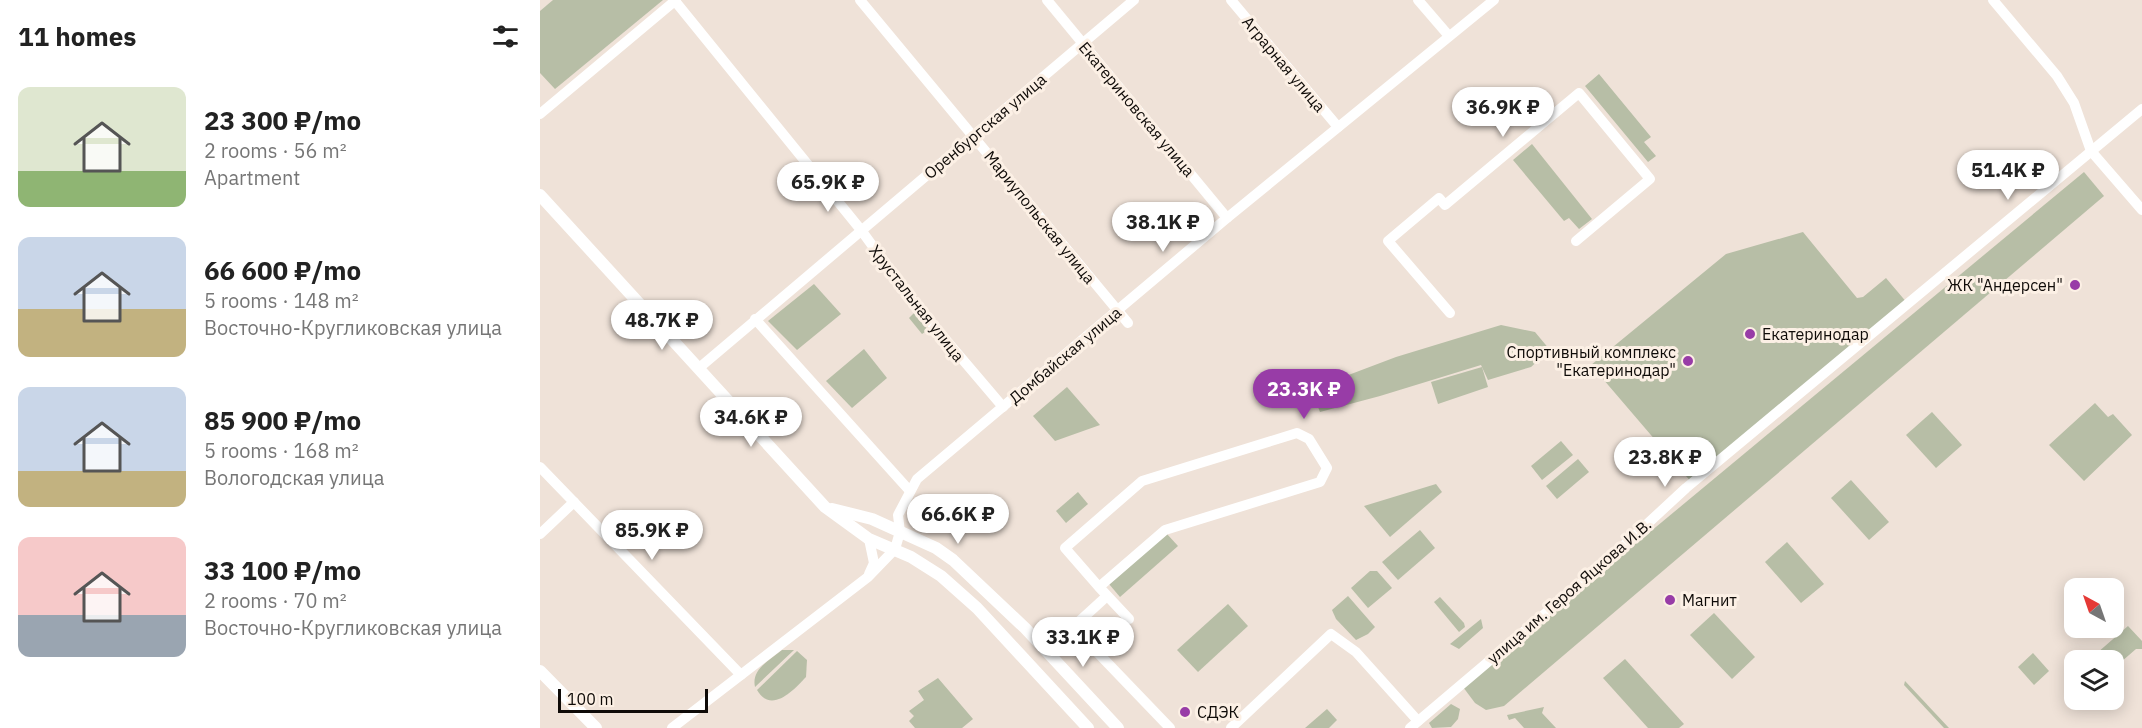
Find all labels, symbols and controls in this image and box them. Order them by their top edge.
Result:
street label: Аграрная улица [1238,12,1330,116]
text: 11 homes [18,19,136,53]
icon: filters [489,20,522,53]
street label: Екатериновская улица [1075,37,1200,181]
street label: Оренбургская улица [920,69,1051,183]
pin: 36.9K ₽ [1448,87,1558,138]
text: 36.9K ₽ [1466,93,1540,120]
text: 23 300 ₽/mo [204,103,361,137]
icon: home [66,111,138,183]
text: 2 rooms · 56 m² [204,137,347,164]
street label: Мариупольская улица [980,146,1100,288]
pin: 51.4K ₽ [1953,150,2063,201]
text: 51.4K ₽ [1971,156,2045,183]
pin: 65.9K ₽ [773,162,883,213]
text: Apartment [204,164,300,191]
text: 65.9K ₽ [791,168,865,195]
pin: 38.1K ₽ [1108,202,1218,253]
text: 38.1K ₽ [1126,208,1200,235]
street label: Хрустальная улица [865,241,969,366]
text: 66 600 ₽/mo [204,253,361,287]
icon: home [66,261,138,333]
place label: ЖК "Андерсен" [1947,275,2063,295]
marker: ЖК "Андерсен" [2068,278,2082,292]
text: 5 rooms · 148 m² [204,287,359,314]
pin: 48.7K ₽ [607,300,717,351]
street label: Домбайская улица [1005,302,1126,408]
text: 48.7K ₽ [625,306,699,333]
text: Восточно-Кругликовская улица [204,314,502,341]
place label: Екатеринодар [1762,324,1869,344]
marker: Екатеринодар [1743,327,1757,341]
place label: Спортивный комплекс "Екатеринодар" [1507,342,1676,380]
marker: Спортивный комплекс "Екатеринодар" [1681,354,1695,368]
pin: 23.3K ₽ [1249,369,1359,420]
text: 23.3K ₽ [1267,375,1341,402]
pin: 34.6K ₽ [696,397,806,448]
text: 85 900 ₽/mo [204,403,361,437]
text: 34.6K ₽ [714,403,788,430]
icon: home [66,411,138,483]
text: 5 rooms · 168 m² [204,437,359,464]
pin: 23.8K ₽ [1610,437,1720,488]
text: 23.8K ₽ [1628,443,1702,470]
text: Вологодская улица [204,464,384,491]
pin: 66.6K ₽ [903,494,1013,545]
text: 66.6K ₽ [921,500,995,527]
pin: 85.9K ₽ [597,510,707,561]
street label: улица им. Героя Яцкова И.В. [1483,514,1655,668]
text: 85.9K ₽ [615,516,689,543]
text: 33 100 ₽/mo [204,553,361,587]
icon: home [66,561,138,633]
north arrow [2064,578,2124,638]
map controls [2064,578,2124,710]
text: 2 rooms · 70 m² [204,587,347,614]
place label: Магнит [1682,590,1737,610]
marker: Магнит [1663,593,1677,607]
text: Восточно-Кругликовская улица [204,614,502,641]
pin: 33.1K ₽ [1028,617,1138,668]
text: 33.1K ₽ [1046,623,1120,650]
button: layers [2064,650,2124,710]
scale bar [558,686,708,714]
text: 100 m [567,689,614,709]
place label: СДЭК [1197,702,1239,722]
marker: СДЭК [1178,705,1192,719]

